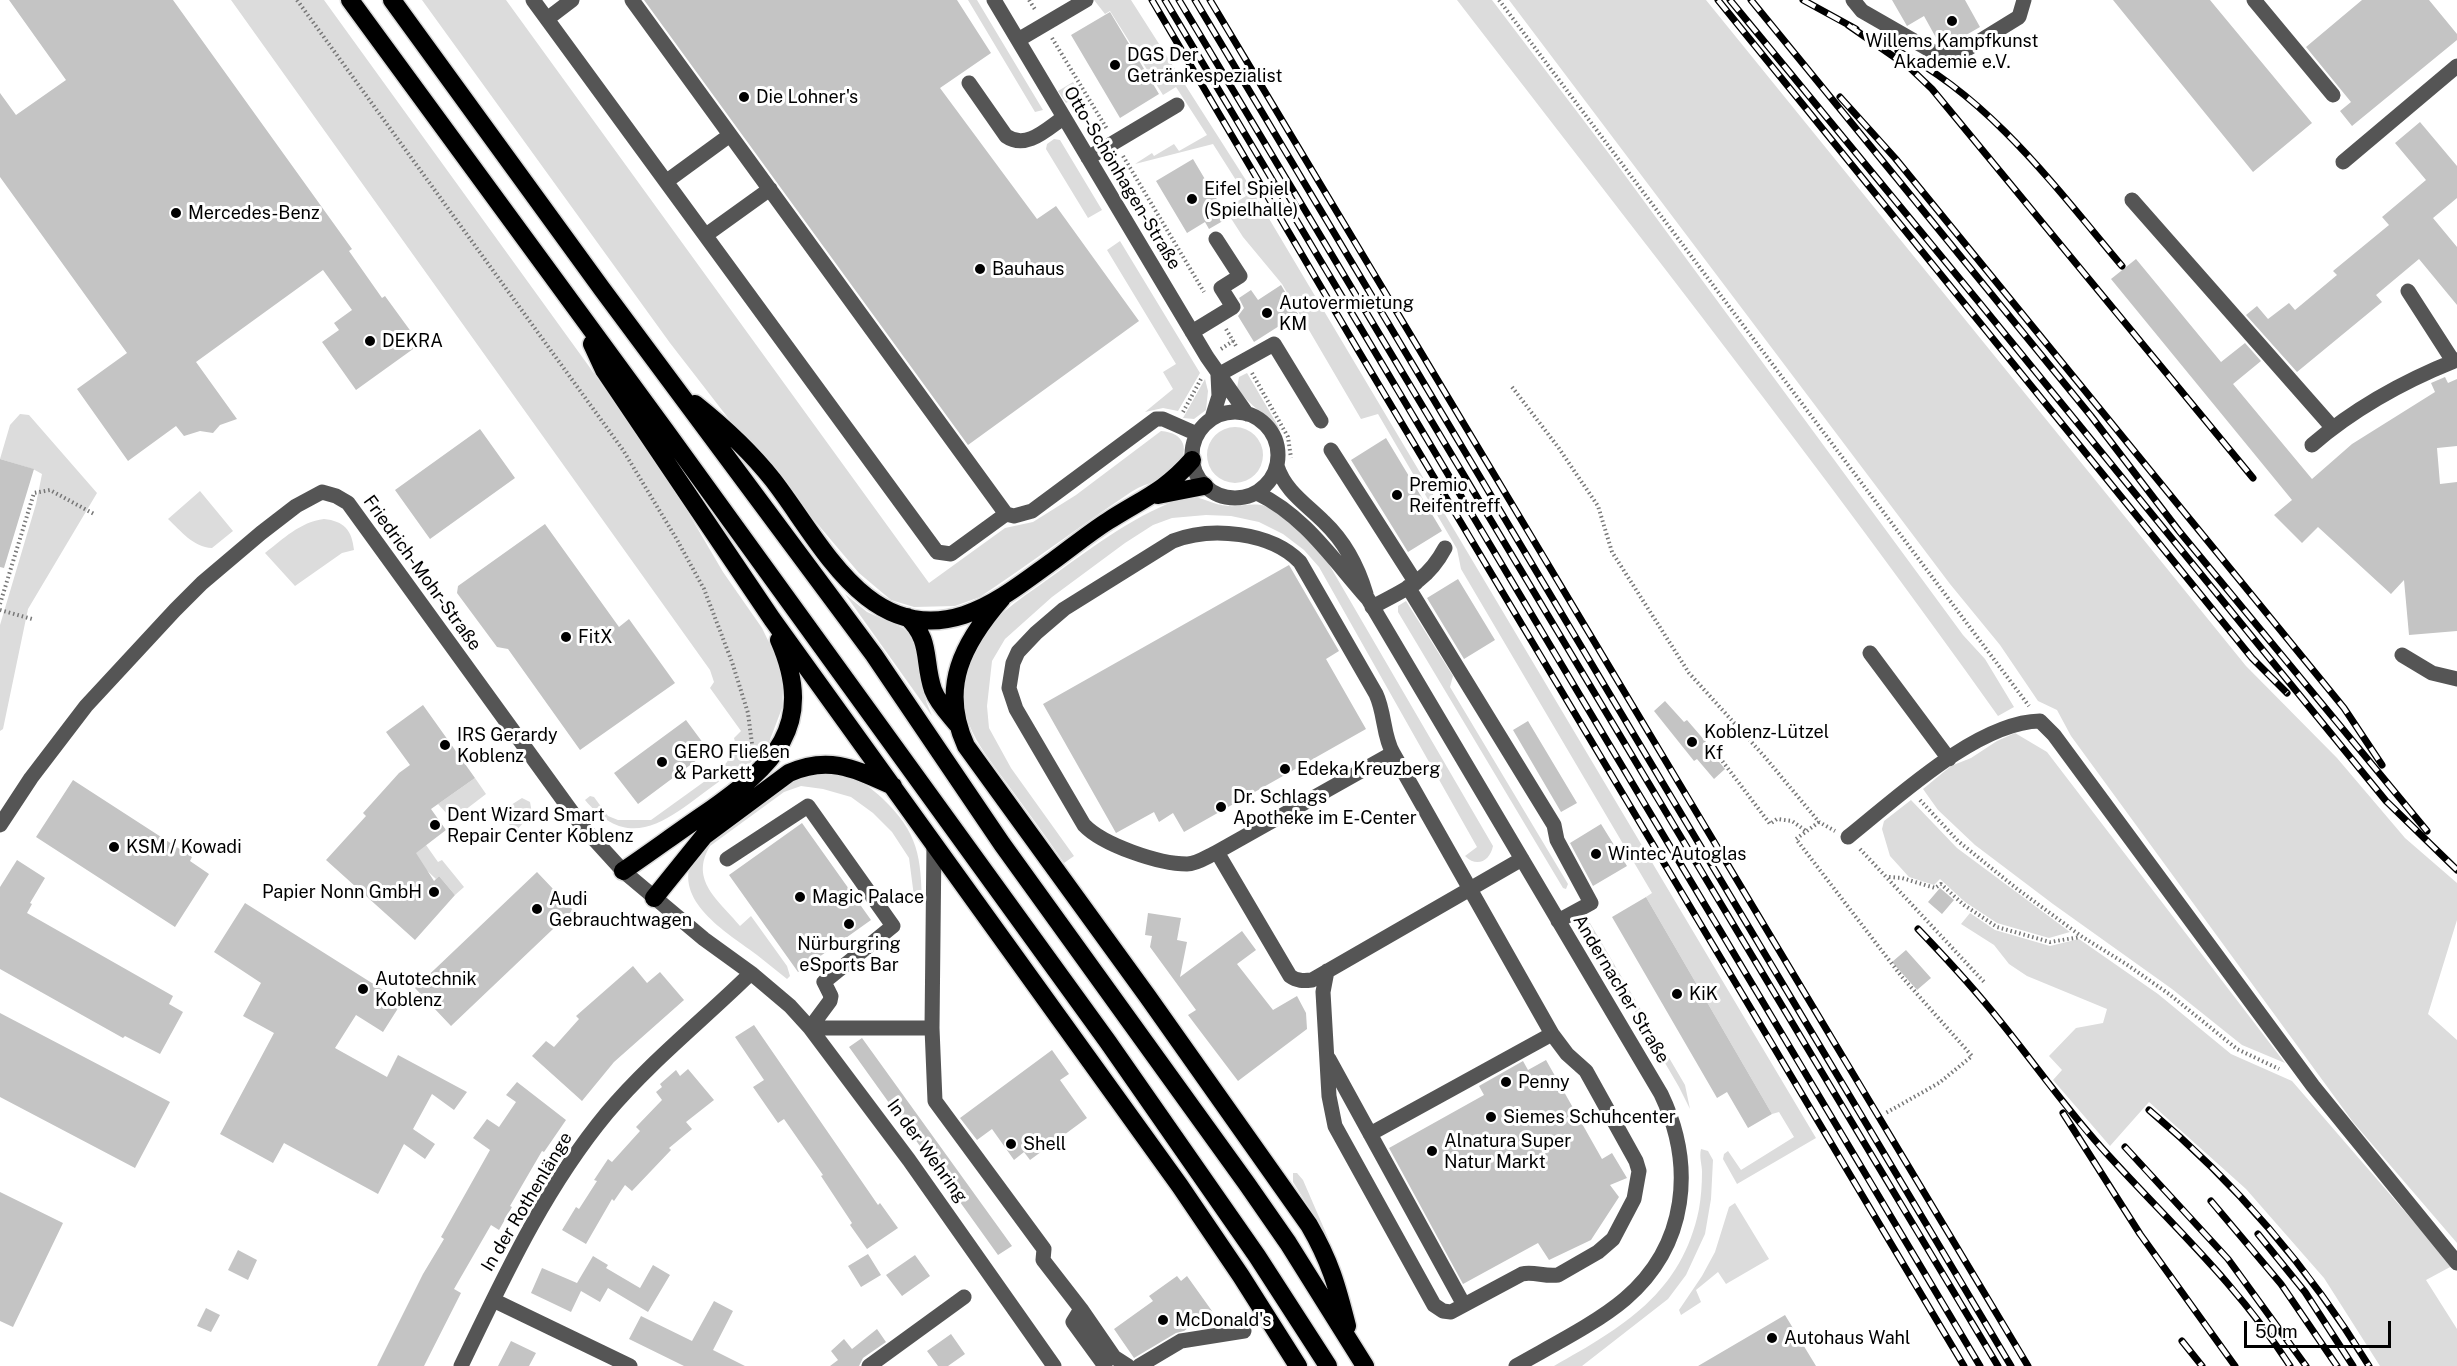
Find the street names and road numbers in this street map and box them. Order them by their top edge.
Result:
street label: Otto-Schönhagen-Straße [1059,83,1185,273]
street label: Friedrich-Mohr-Straße [358,491,486,655]
street label: Andernacher Straße [1568,911,1674,1067]
street label: In der Wehring [882,1095,972,1207]
street label: In der Rothenlänge [477,1128,577,1276]

